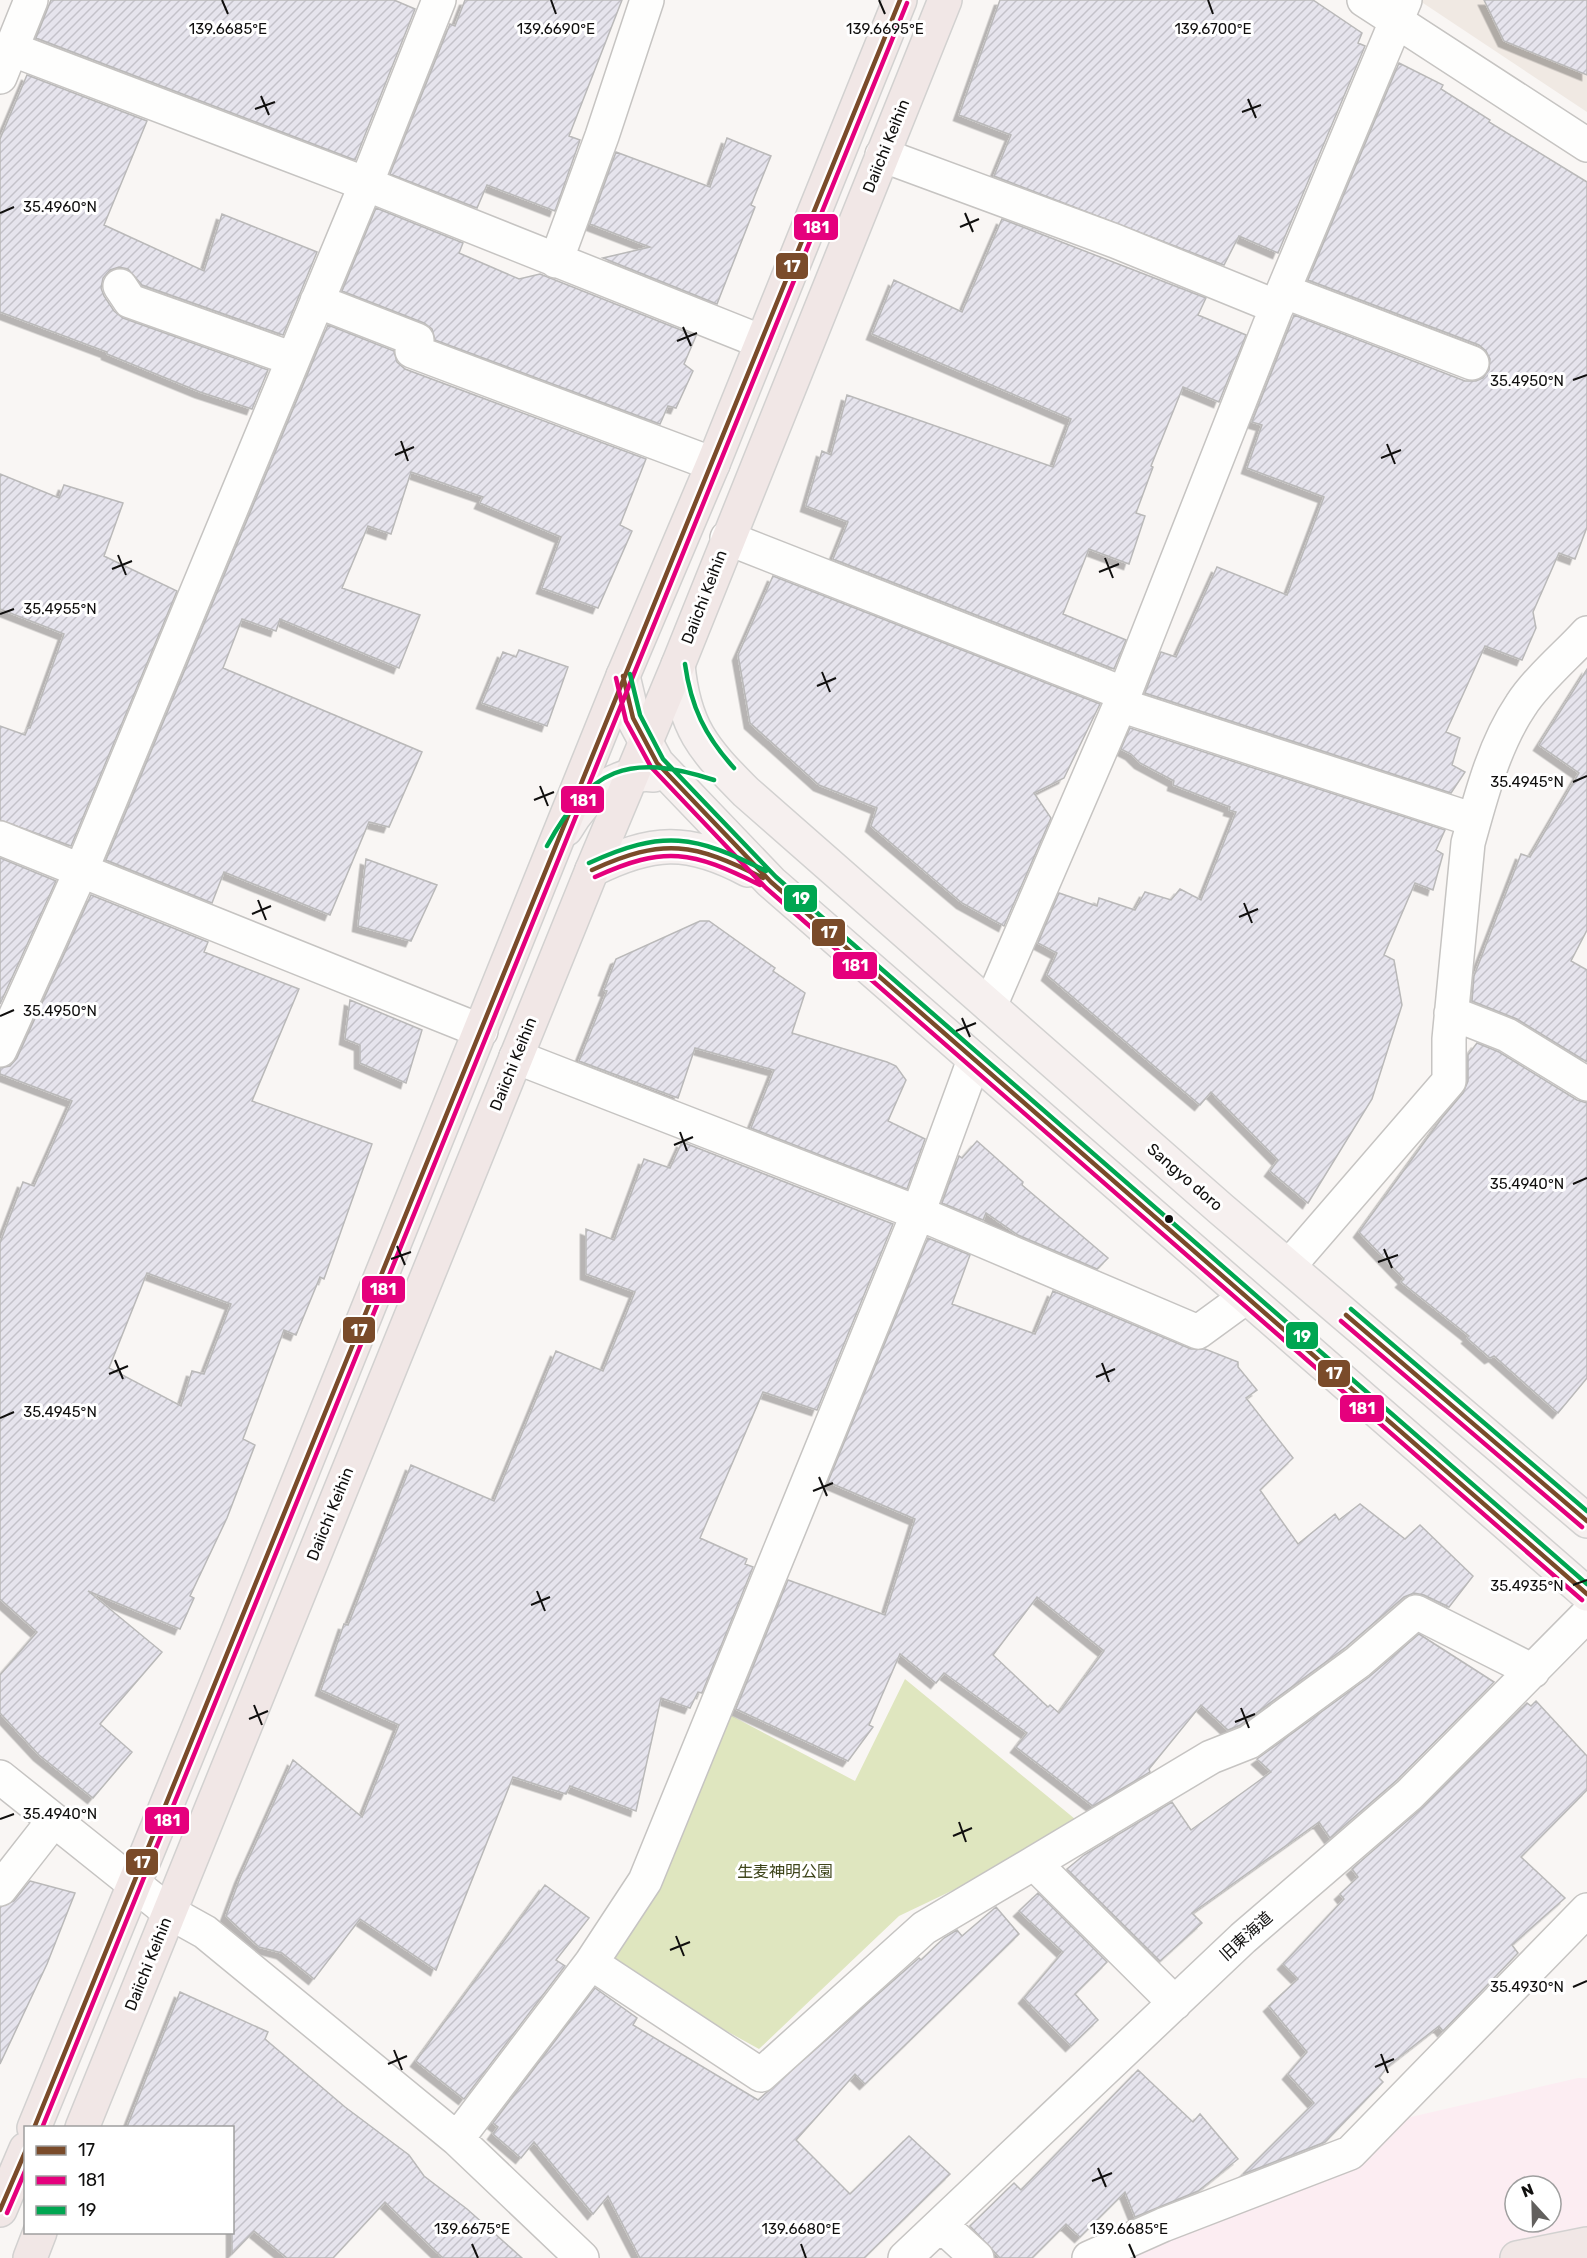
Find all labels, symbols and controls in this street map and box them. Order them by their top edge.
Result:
text: 139.6685°E [189,20,267,38]
text: 139.6690°E [517,20,595,38]
text: 139.6695°E [846,20,924,38]
text: 139.6700°E [1174,20,1252,38]
street label: Daiichi Keihin [859,96,913,196]
text: 35.4960°N [23,198,97,216]
line badge: 181 [793,213,839,241]
text: 181 [803,218,829,237]
line badge: 17 [775,252,809,280]
text: 17 [783,257,801,276]
text: 35.4950°N [1490,372,1564,390]
street label: Daiichi Keihin [677,547,731,647]
text: 35.4955°N [23,600,97,618]
text: 35.4945°N [1490,773,1564,791]
line badge: 181 [560,785,605,814]
text: 181 [570,791,596,810]
line badge: 19 [783,884,818,913]
text: 19 [792,889,810,908]
line badge: 17 [811,918,846,947]
text: 17 [820,923,838,942]
line badge: 181 [832,951,878,980]
text: 181 [842,956,868,975]
text: 35.4950°N [23,1002,97,1020]
street label: Daiichi Keihin [486,1014,540,1114]
street label: Sangyo doro [1143,1139,1227,1215]
text: 35.4940°N [1490,1175,1564,1193]
unlabelled marker [1163,1213,1175,1225]
line badge: 181 [361,1275,406,1304]
text: 181 [370,1280,396,1299]
line badge: 17 [342,1316,376,1344]
text: 17 [350,1321,368,1340]
line badge: 19 [1285,1321,1319,1350]
text: 19 [1293,1327,1311,1346]
line badge: 17 [1317,1359,1351,1388]
text: 17 [1325,1364,1343,1383]
line badge: 181 [1339,1394,1385,1423]
text: 181 [1349,1399,1375,1418]
text: 35.4945°N [23,1403,97,1421]
street label: Daiichi Keihin [303,1464,357,1564]
text: 35.4935°N [1490,1577,1564,1595]
text: 35.4940°N [23,1805,97,1823]
line badge: 181 [144,1806,190,1835]
text: 181 [154,1811,180,1830]
line badge: 17 [125,1848,159,1876]
text: 17 [133,1853,151,1872]
park label: 生麦神明公園 [737,1862,833,1881]
street label: 旧東海道 [1216,1908,1276,1964]
street label: Daiichi Keihin [121,1914,175,2014]
text: 35.4930°N [1490,1978,1564,1996]
legend [24,2126,234,2234]
text: 17 [78,2139,95,2161]
text: 181 [78,2169,105,2191]
north arrow [1503,2174,1563,2234]
text: N [1519,2180,1536,2202]
text: 19 [78,2199,96,2221]
text: 139.6675°E [434,2220,510,2238]
text: 139.6680°E [761,2220,841,2238]
text: 139.6685°E [1090,2220,1168,2238]

